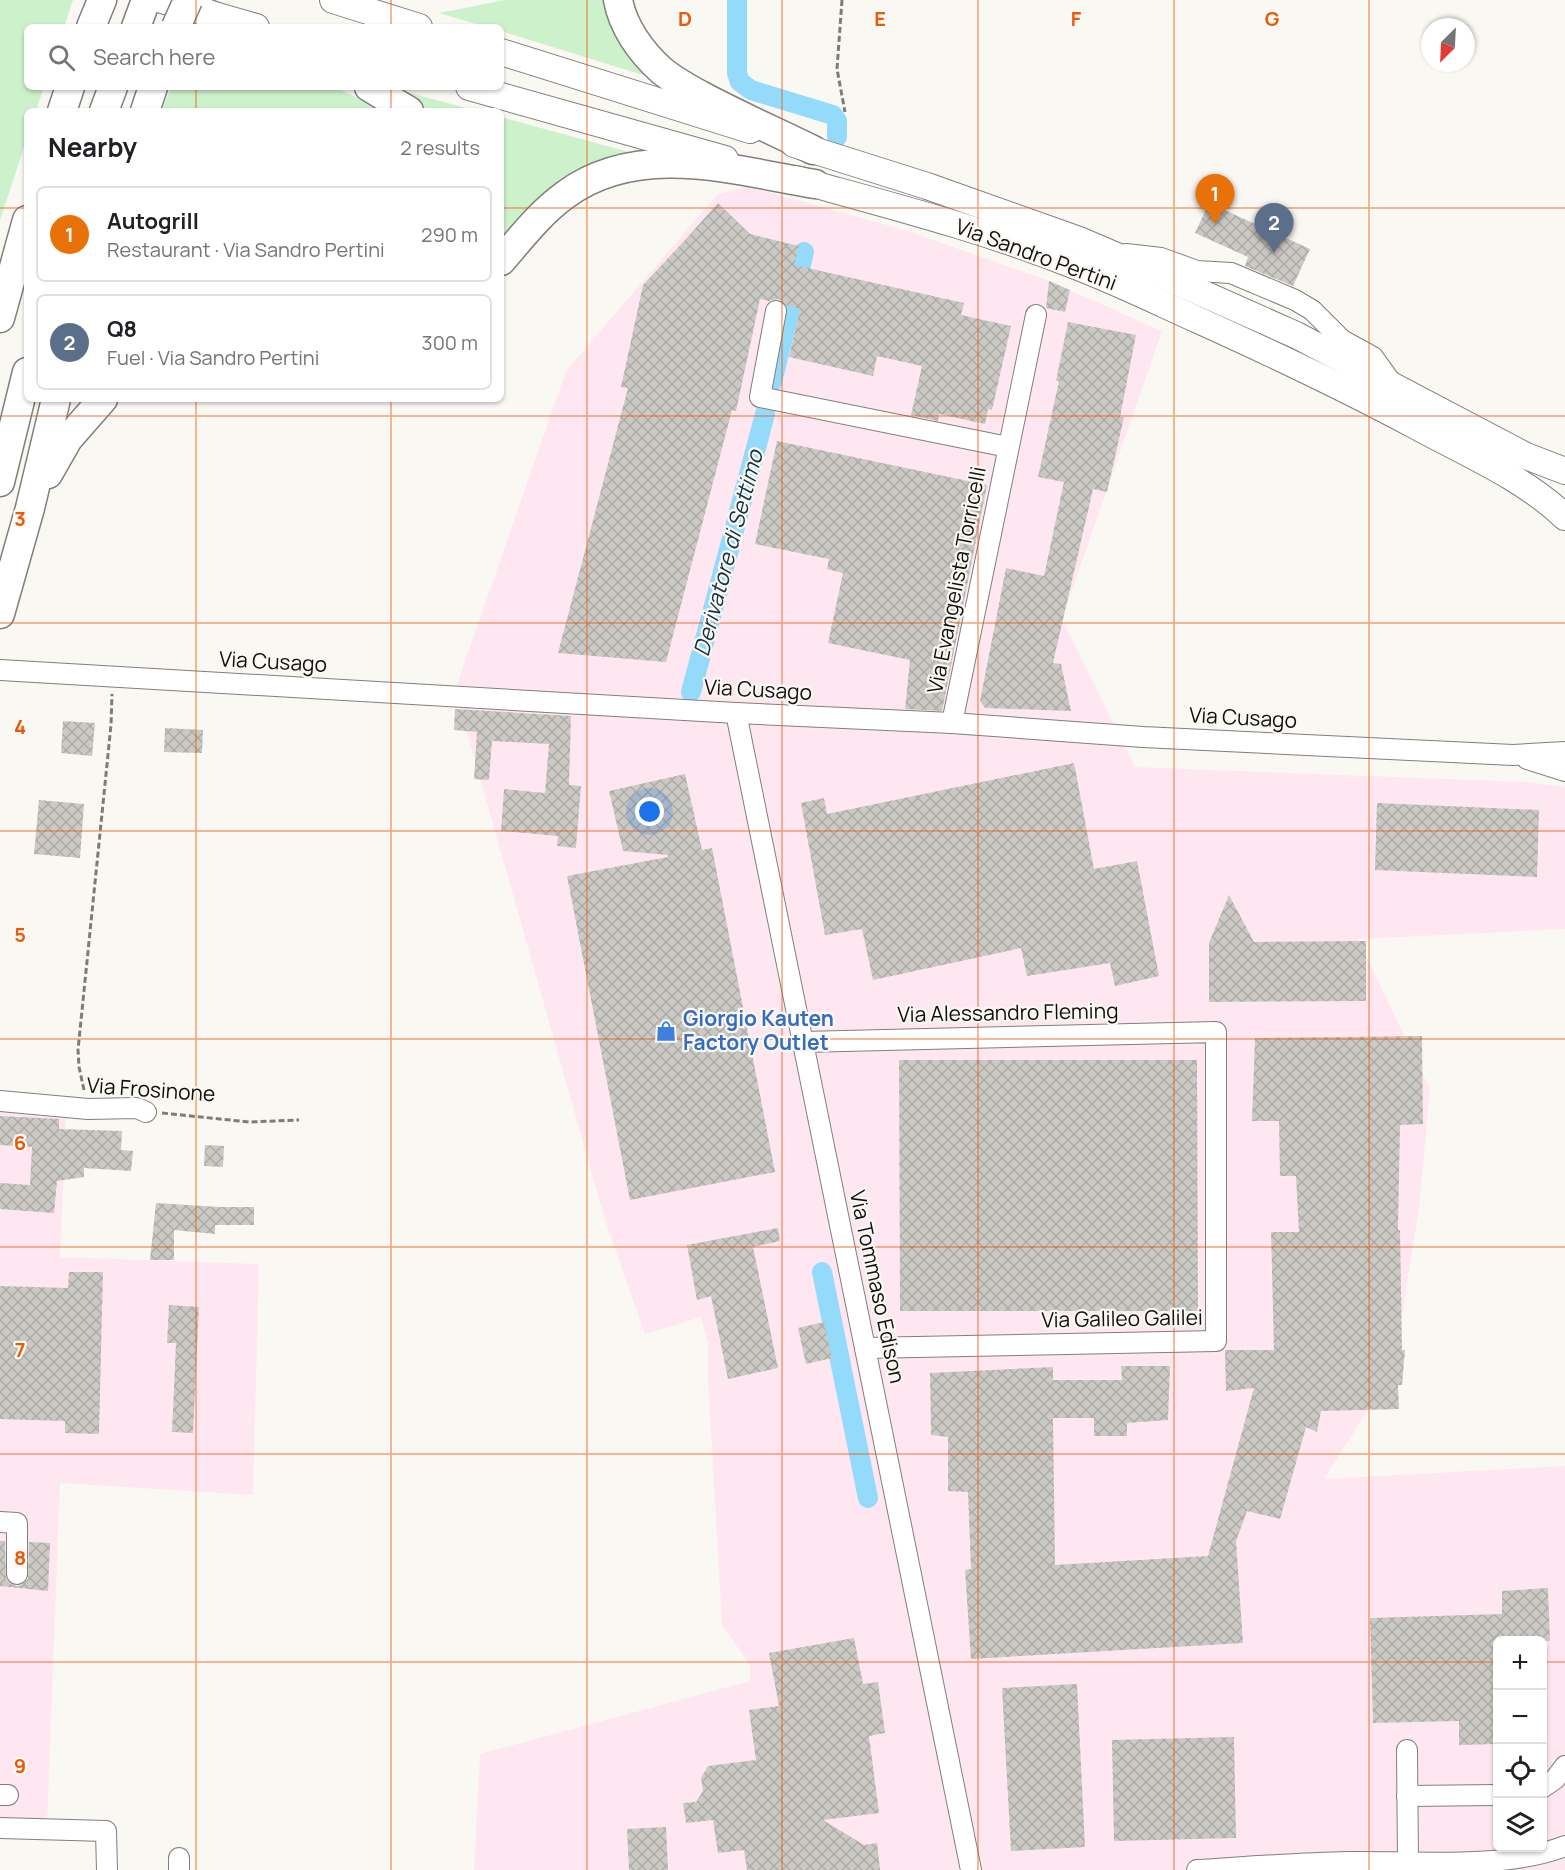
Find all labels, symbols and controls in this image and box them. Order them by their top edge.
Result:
text: D [678,5,692,32]
text: E [874,5,886,32]
text: F [1071,5,1082,32]
text: G [1265,5,1280,32]
north arrow [1421,18,1475,72]
search box [24,24,504,90]
icon: search [45,41,78,74]
text: Search here [93,42,215,72]
text: Nearby [48,129,137,165]
text: 2 results [400,134,480,161]
pin: 1 [1196,174,1234,224]
pin: 2 [1254,204,1294,253]
text: Autogrill [107,206,199,236]
street label: Via Sandro Pertini [952,212,1121,296]
text: 1 [65,221,74,248]
text: 290 m [421,221,478,248]
text: Restaurant · Via Sandro Pertini [107,236,385,263]
text: Q8 [107,314,137,344]
text: 2 [64,329,75,356]
text: 300 m [422,329,478,356]
text: Fuel · Via Sandro Pertini [107,344,319,371]
water label: Derivatore di Settimo [686,445,770,659]
street label: Via Evangelista Torricelli [920,464,992,696]
text: 3 [14,505,26,532]
street label: Via Cusago [218,644,328,678]
street label: Via Cusago [703,672,813,706]
street label: Via Cusago [1188,700,1298,734]
text: 4 [14,713,26,740]
your location [635,797,664,826]
text: 5 [14,921,26,948]
street label: Via Alessandro Fleming [897,996,1119,1028]
place label: Giorgio Kauten Factory Outlet [683,1004,834,1056]
shop icon: Giorgio Kauten Factory Outlet [654,1019,678,1043]
street label: Via Frosinone [86,1071,216,1107]
text: 6 [14,1129,26,1156]
street label: Via Tommaso Edison [844,1188,912,1386]
street label: Via Galileo Galilei [1041,1303,1203,1333]
text: 7 [15,1336,25,1363]
text: 8 [14,1544,26,1571]
map controls [1493,1636,1547,1852]
button: + [1493,1636,1547,1690]
button: − [1493,1690,1547,1744]
button: locate [1493,1744,1547,1798]
text: 9 [14,1752,26,1779]
button: layers [1493,1798,1547,1852]

